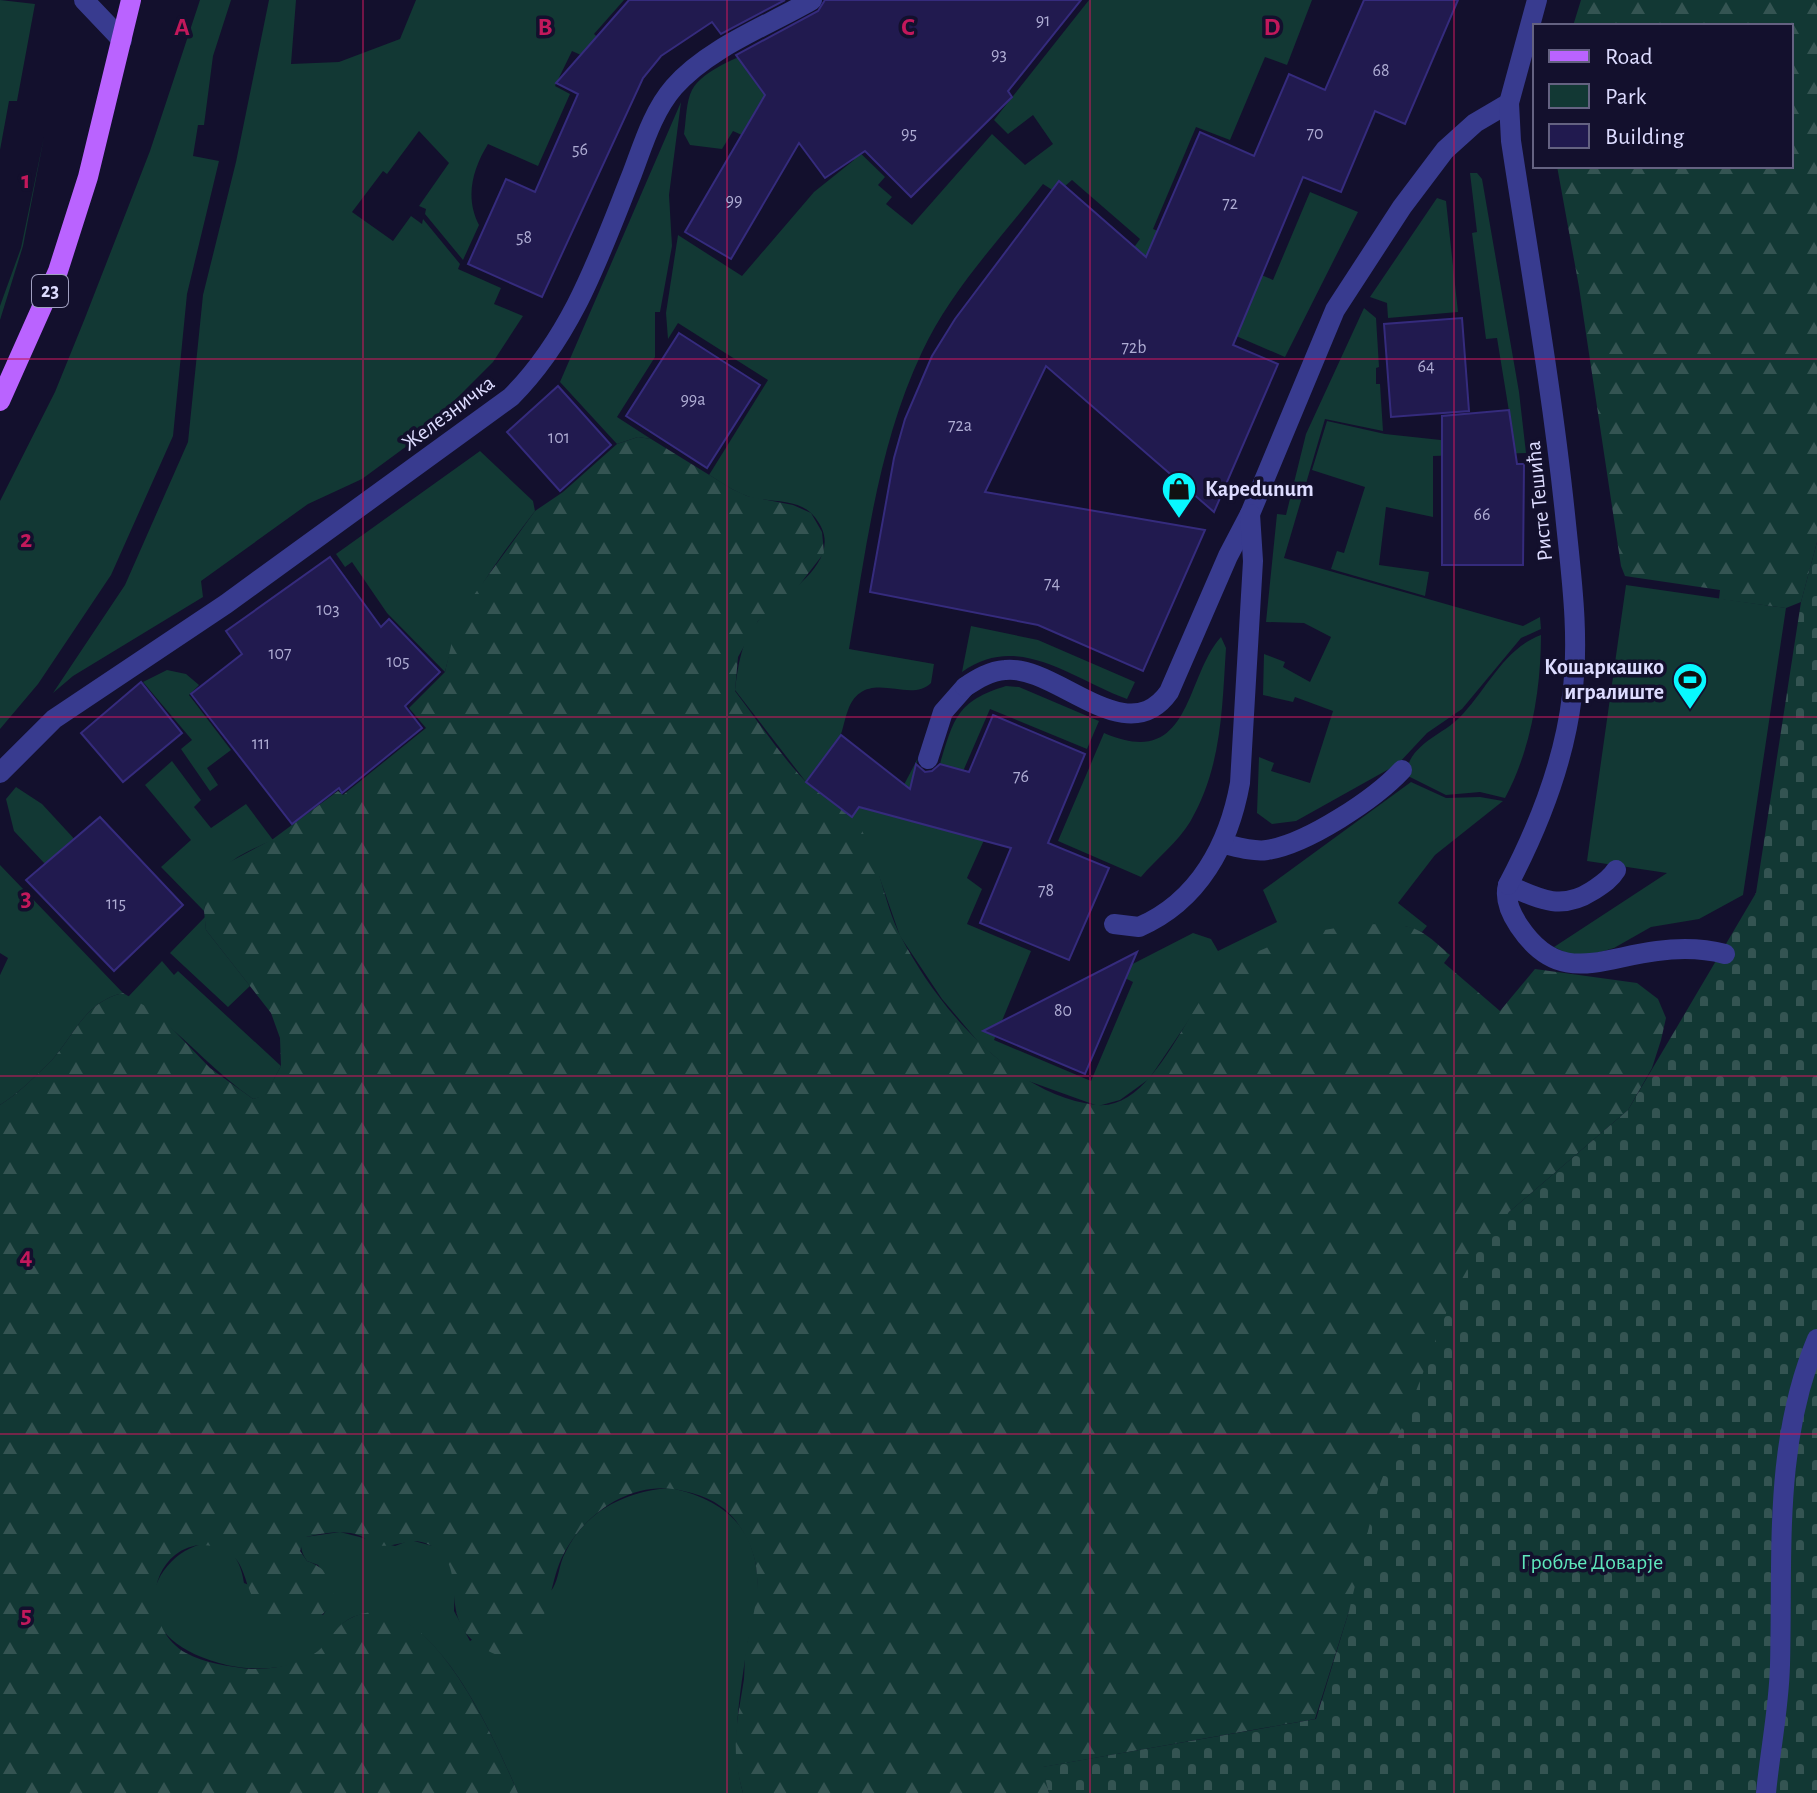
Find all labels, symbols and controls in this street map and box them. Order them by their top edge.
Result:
house number: 91 [1036,12,1050,30]
text: A [174,14,190,40]
text: B [537,14,553,40]
text: C [901,14,915,40]
text: D [1263,14,1281,40]
legend [1533,24,1793,168]
text: Road [1605,45,1653,69]
house number: 93 [991,46,1007,64]
house number: 68 [1373,62,1390,80]
text: Park [1605,85,1646,109]
house number: 95 [901,125,917,143]
house number: 70 [1306,125,1324,143]
text: Building [1605,125,1684,149]
house number: 56 [572,141,588,159]
text: 1 [21,167,31,193]
house number: 99 [726,192,742,210]
house number: 72 [1222,195,1238,213]
house number: 58 [516,229,532,247]
road number: 23 [32,275,68,307]
house number: 72b [1122,339,1146,357]
house number: 64 [1417,358,1435,376]
street label: Железничка [398,371,498,455]
house number: 99a [680,391,706,409]
house number: 72a [948,417,972,435]
house number: 101 [548,429,570,447]
street label: Ристе Тешића [1522,440,1556,562]
shop icon: Kapedunum [1160,470,1198,520]
place label: Kapedunum [1205,478,1314,500]
house number: 66 [1474,506,1490,524]
text: 2 [20,526,32,552]
house number: 74 [1044,575,1060,593]
house number: 103 [316,601,340,619]
house number: 107 [268,645,292,663]
house number: 105 [386,653,410,671]
place label: Кошаркашко игралиште [1544,656,1664,703]
sports icon: Кошаркашко игралиште [1671,661,1709,711]
house number: 111 [252,735,270,753]
house number: 76 [1013,768,1029,786]
house number: 78 [1038,882,1054,900]
text: 3 [20,885,32,911]
house number: 115 [106,895,126,913]
house number: 80 [1054,1002,1072,1020]
text: 4 [19,1243,33,1269]
park label: Гробље Доварје [1521,1551,1663,1573]
text: 5 [20,1602,32,1628]

